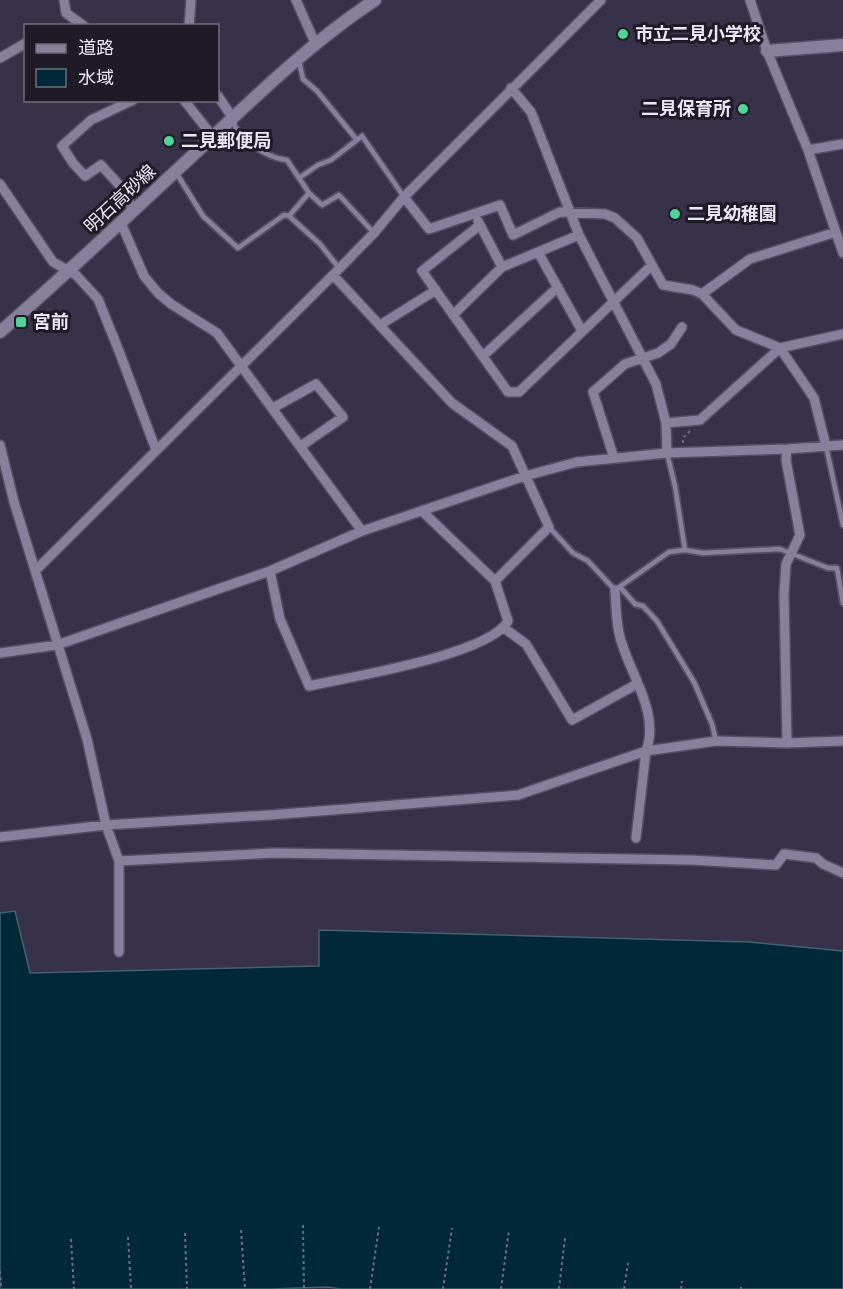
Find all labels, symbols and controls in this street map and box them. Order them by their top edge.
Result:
place label: 市立二見小学校 [635,21,761,45]
legend [24,24,219,102]
marker: 市立二見小学校 [616,27,630,41]
text: 道路 [78,35,114,59]
text: 水域 [78,65,114,89]
place label: 二見保育所 [641,96,731,120]
marker: 二見保育所 [736,102,750,116]
place label: 二見郵便局 [181,128,271,152]
marker: 二見郵便局 [162,134,176,148]
street label: 明石高砂線 [78,159,160,238]
place label: 二見幼稚園 [687,201,777,225]
marker: 二見幼稚園 [668,207,682,221]
place label: 宮前 [33,309,69,333]
marker: 宮前 [14,315,28,329]

